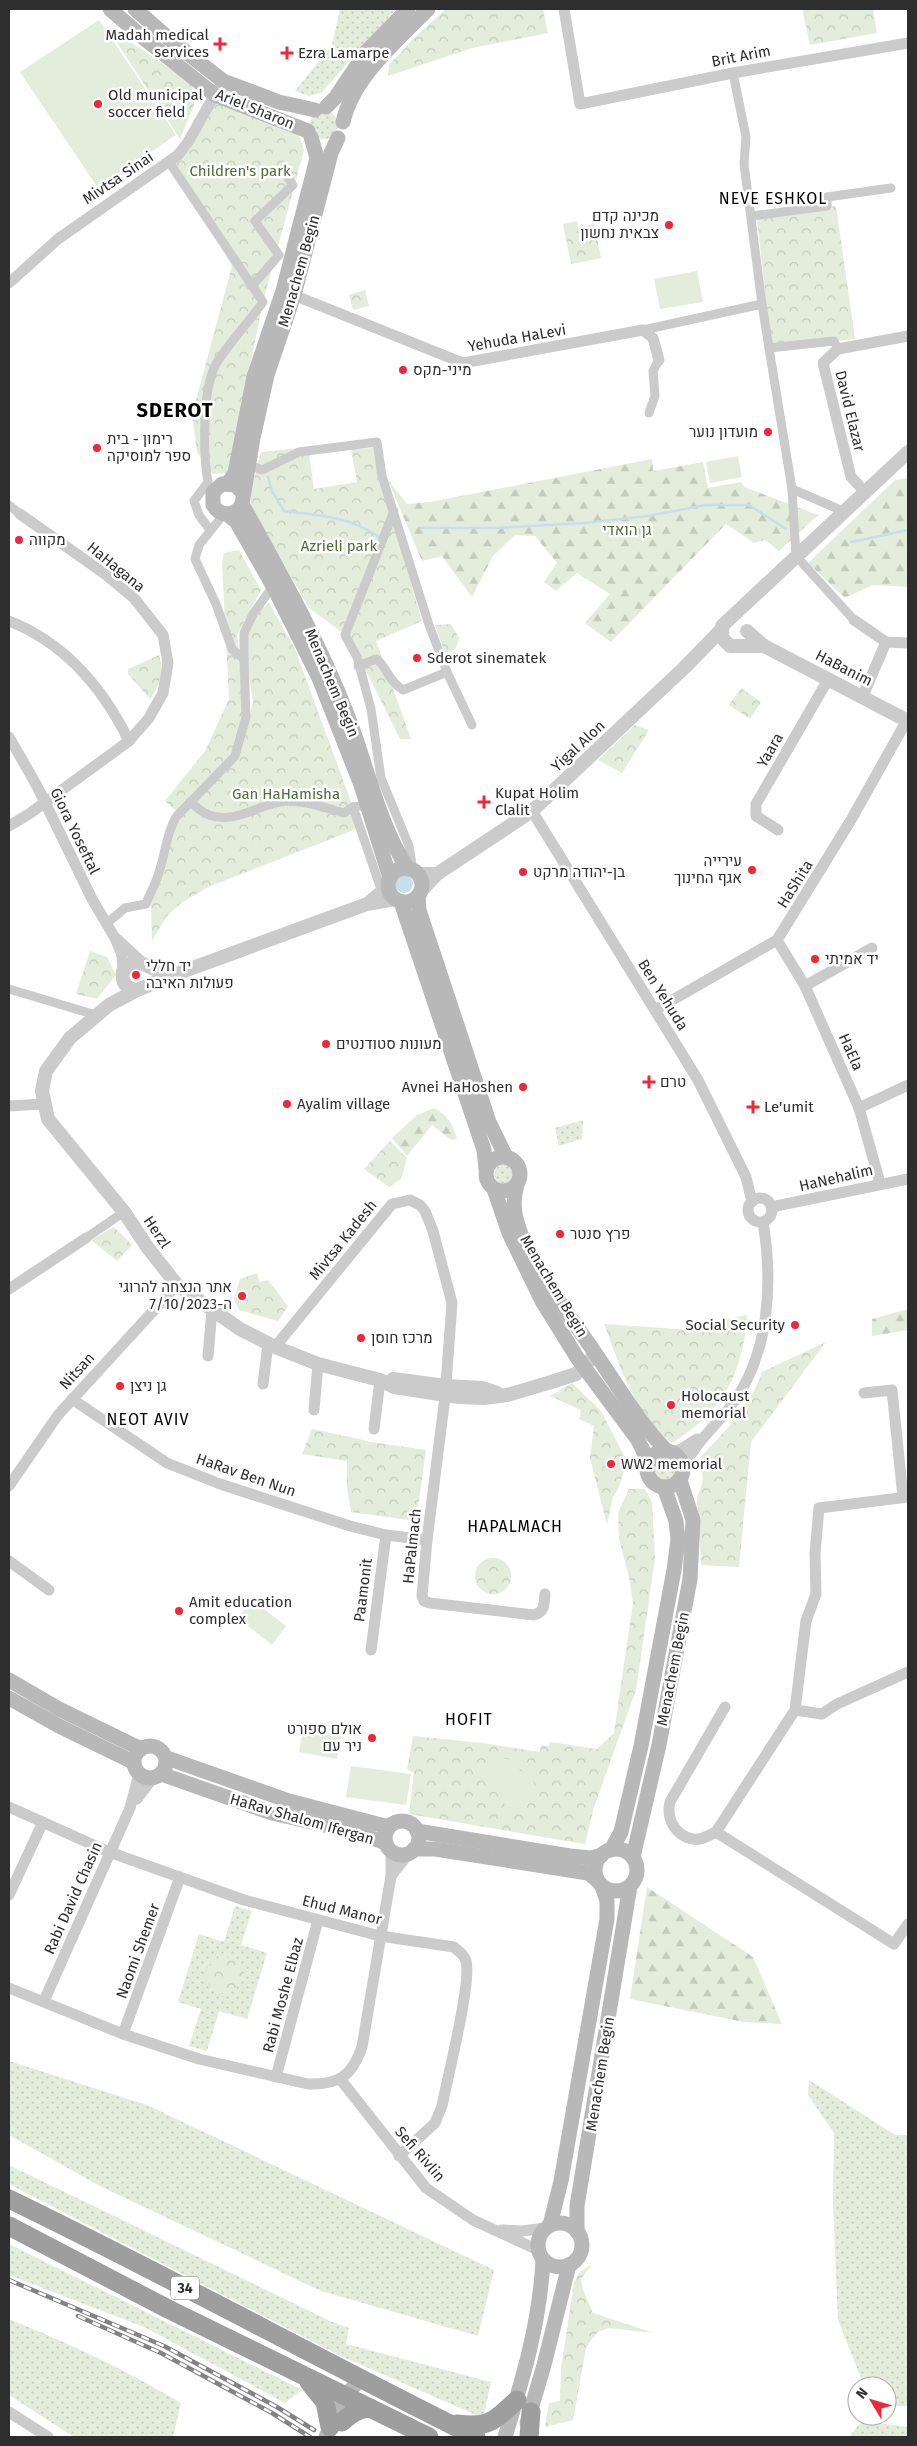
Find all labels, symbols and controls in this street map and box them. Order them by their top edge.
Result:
place label: Madah medical services [106,26,210,61]
marker: Madah medical services [213,37,227,51]
street label: Brit Arim [710,41,772,71]
place label: Ezra Lamarpe [298,44,389,62]
marker: Ezra Lamarpe [280,46,294,60]
street label: Ariel Sharon [213,85,297,133]
place label: Old municipal soccer field [108,86,203,121]
marker: Old municipal soccer field [92,98,104,110]
street label: Mivtsa Sinai [79,148,157,208]
park label: Children's park [189,162,291,180]
district label: NEVE ESHKOL [719,189,827,208]
place label: מכינה קדם צבאית נחשון [580,207,659,242]
street label: Menachem Begin [274,213,324,329]
marker: מכינה קדם צבאית נחשון [663,219,675,231]
street label: Yehuda HaLevi [467,321,567,355]
place label: מיני-מקס [413,361,471,379]
marker: מיני-מקס [397,364,409,376]
street label: David Elazar [831,369,869,453]
district label: SDEROT [137,398,213,422]
place label: מועדון נוער [689,423,758,441]
marker: מועדון נוער [762,426,774,438]
place label: רימון - בית ספר למוסיקה [107,430,191,465]
marker: רימון - בית ספר למוסיקה [91,442,103,454]
park label: גן הואדי [602,521,652,539]
place label: מקווה [29,531,66,549]
marker: מקווה [13,534,25,546]
park label: Azrieli park [301,537,377,555]
street label: HaHagana [83,538,149,596]
street label: Menachem Begin [301,626,363,740]
street label: HaBanim [813,646,875,690]
place label: Sderot sinematek [427,649,546,667]
marker: Sderot sinematek [411,652,423,664]
street label: Yigal Alon [547,717,609,775]
street label: Yaara [753,730,787,770]
place label: Kupat Holim Clalit [495,784,579,819]
street label: Giora Yoseftal [46,785,104,878]
park label: Gan HaHamisha [232,785,340,803]
marker: Kupat Holim Clalit [477,795,491,809]
place label: עירייה אגף החינוך [674,852,742,887]
street label: HaShita [773,857,817,911]
place label: בן-יהודה מרקט [533,863,625,881]
marker: עירייה אגף החינוך [746,864,758,876]
marker: בן-יהודה מרקט [517,866,529,878]
place label: יד אמיתי [825,950,879,968]
marker: יד אמיתי [809,953,821,965]
street label: Ben Yehuda [634,956,692,1034]
place label: יד חללי פעולות האיבה [146,957,234,992]
marker: יד חללי פעולות האיבה [130,969,142,981]
street label: HaEla [835,1031,867,1073]
place label: מעונות סטודנטים [336,1035,442,1053]
marker: מעונות סטודנטים [320,1038,332,1050]
place label: טרם [660,1073,686,1091]
marker: טרם [642,1075,656,1089]
place label: Avnei HaHoshen [402,1078,513,1096]
marker: Avnei HaHoshen [517,1081,529,1093]
place label: Ayalim village [297,1095,390,1113]
marker: Ayalim village [281,1098,293,1110]
place label: Le'umit [764,1098,814,1116]
marker: Le'umit [746,1100,760,1114]
street label: HaNehalim [797,1161,875,1195]
street label: Mivtsa Kadesh [305,1196,381,1284]
street label: Herzl [140,1212,175,1252]
place label: פרץ סנטר [570,1225,630,1243]
marker: פרץ סנטר [554,1228,566,1240]
street label: Menachem Begin [516,1232,592,1340]
place label: אתר הנצחה להרוגי ה-7/10/2023 [119,1278,232,1313]
marker: אתר הנצחה להרוגי ה-7/10/2023 [236,1290,248,1302]
place label: Social Security [685,1316,786,1334]
marker: Social Security [789,1319,801,1331]
place label: מרכז חוסן [371,1329,433,1347]
marker: מרכז חוסן [355,1332,367,1344]
street label: Nitsan [56,1349,98,1393]
place label: גן ניצן [130,1377,167,1395]
marker: גן ניצן [114,1380,126,1392]
place label: Holocaust memorial [681,1387,750,1422]
marker: Holocaust memorial [665,1399,677,1411]
district label: NEOT AVIV [107,1410,189,1429]
street label: HaRav Ben Nun [194,1449,298,1501]
place label: WW2 memorial [621,1455,723,1473]
marker: WW2 memorial [605,1458,617,1470]
street label: HaPalmach [399,1507,425,1585]
district label: HAPALMACH [467,1517,563,1536]
street label: Paamonit [350,1556,376,1623]
place label: Amit education complex [189,1593,292,1628]
marker: Amit education complex [173,1605,185,1617]
street label: Menachem Begin [653,1610,693,1728]
district label: HOFIT [445,1710,493,1729]
place label: אולם ספורט ניר עם [287,1720,362,1755]
marker: אולם ספורט ניר עם [366,1732,378,1744]
street label: HaRav Shalom Ifergan [228,1790,376,1848]
street label: Rabi David Chasin [40,1839,106,1957]
street label: Ehud Manor [300,1891,384,1929]
street label: Naomi Shemer [112,1901,164,2001]
street label: Rabi Moshe Elbaz [259,1935,307,2055]
street label: Menachem Begin [582,2015,618,2133]
street label: Sefi Rivlin [391,2123,449,2185]
road number: 34 [171,2276,199,2300]
north arrow [847,2376,897,2426]
text: N [853,2384,872,2402]

